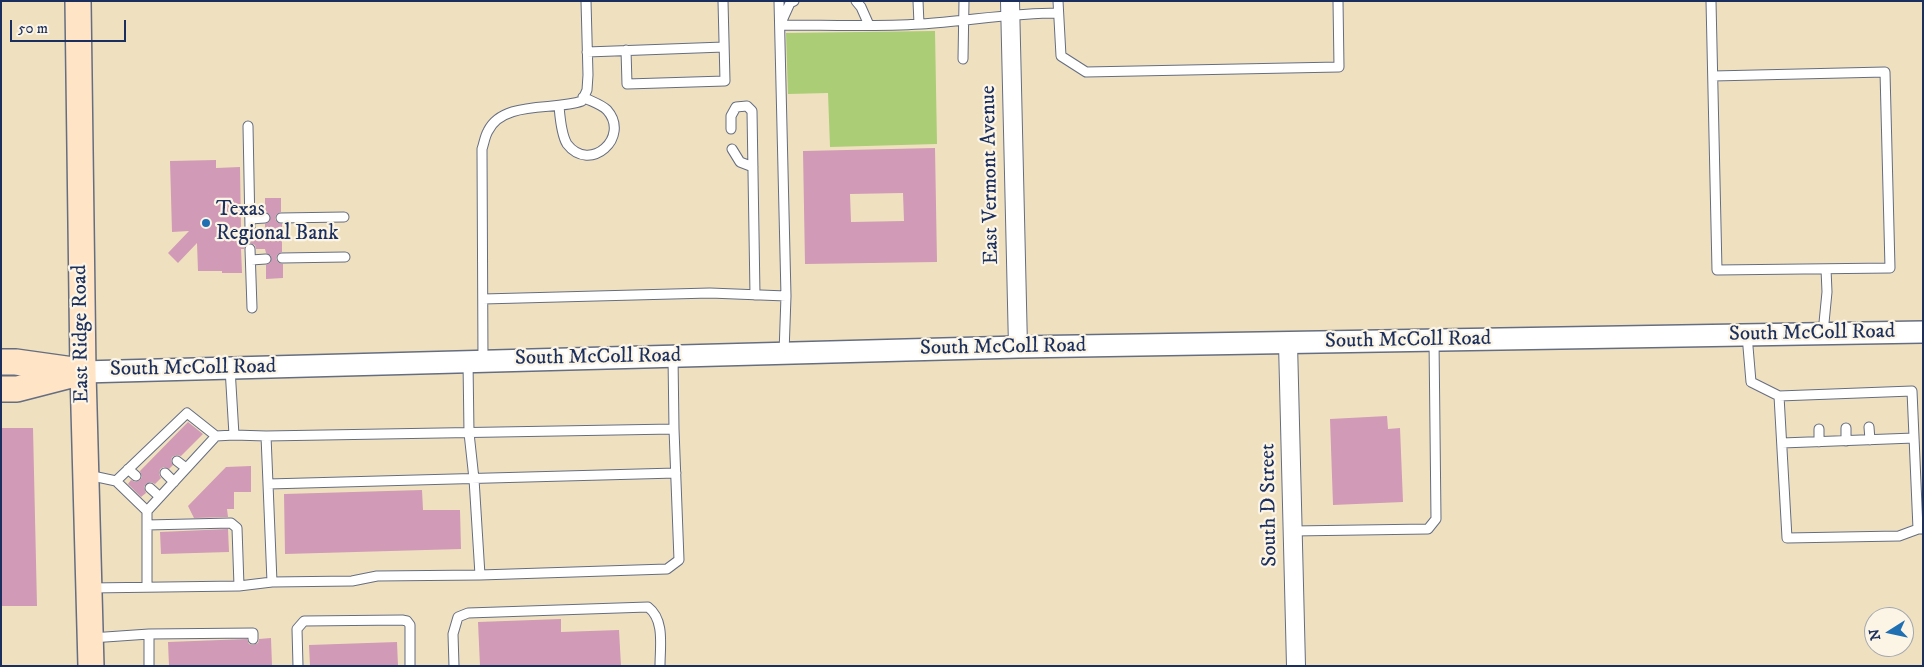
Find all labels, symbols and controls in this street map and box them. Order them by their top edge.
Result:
scale bar [12,10,129,42]
text: 50 m [18,19,48,38]
street label: East Vermont Avenue [977,85,1005,265]
place label: Texas Regional Bank [216,198,339,248]
marker: Texas Regional Bank [200,217,212,229]
street label: East Ridge Road [68,264,96,404]
street label: South McColl Road [1729,320,1895,348]
street label: South McColl Road [1325,327,1491,355]
street label: South McColl Road [920,334,1086,362]
street label: South McColl Road [515,344,681,372]
street label: South McColl Road [110,355,276,383]
street label: South D Street [1256,443,1284,567]
north arrow [1864,607,1914,657]
text: N [1865,627,1885,642]

